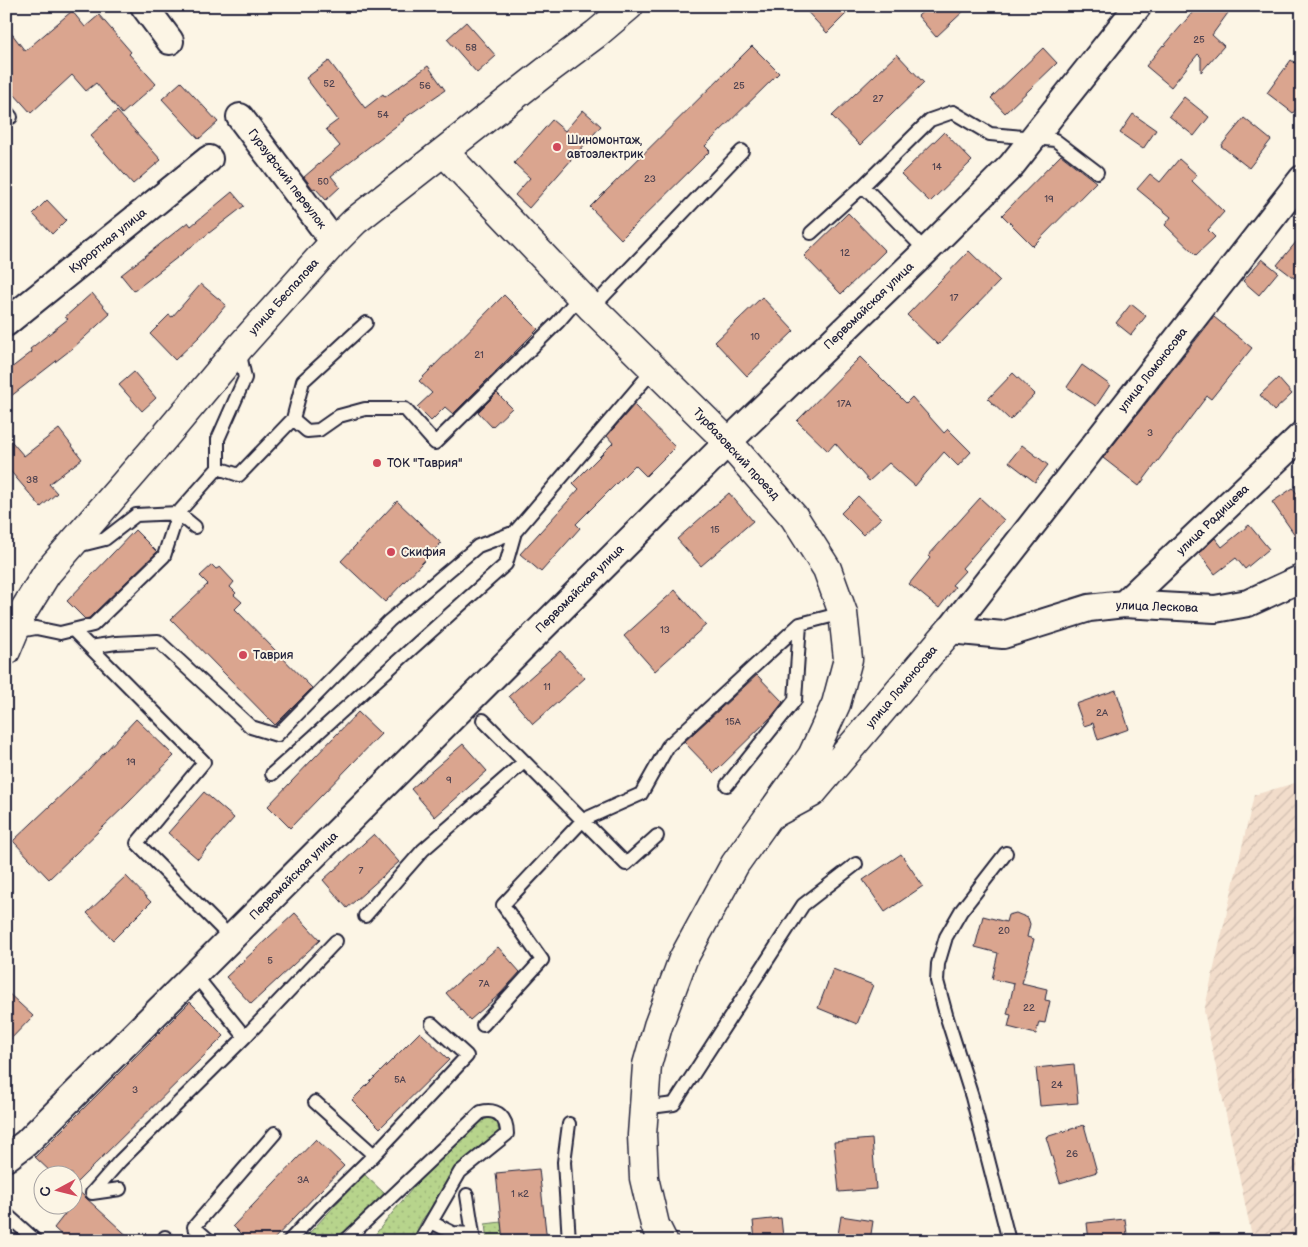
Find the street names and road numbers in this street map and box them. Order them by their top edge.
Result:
street label: Гурзуфский переулок [245,126,330,232]
street label: Курортная улица [66,205,150,277]
street label: улица Беспалова [246,256,322,338]
street label: Первомайская улица [821,259,917,353]
street label: улица Ломоносова [1115,325,1191,415]
street label: Турбазовский проезд [690,405,783,504]
street label: улица Радищева [1174,482,1252,558]
street label: Первомайская улица [533,542,627,636]
street label: улица Лескова [1116,598,1198,616]
street label: улица Ломоносова [863,643,941,731]
street label: Первомайская улица [247,829,341,923]

